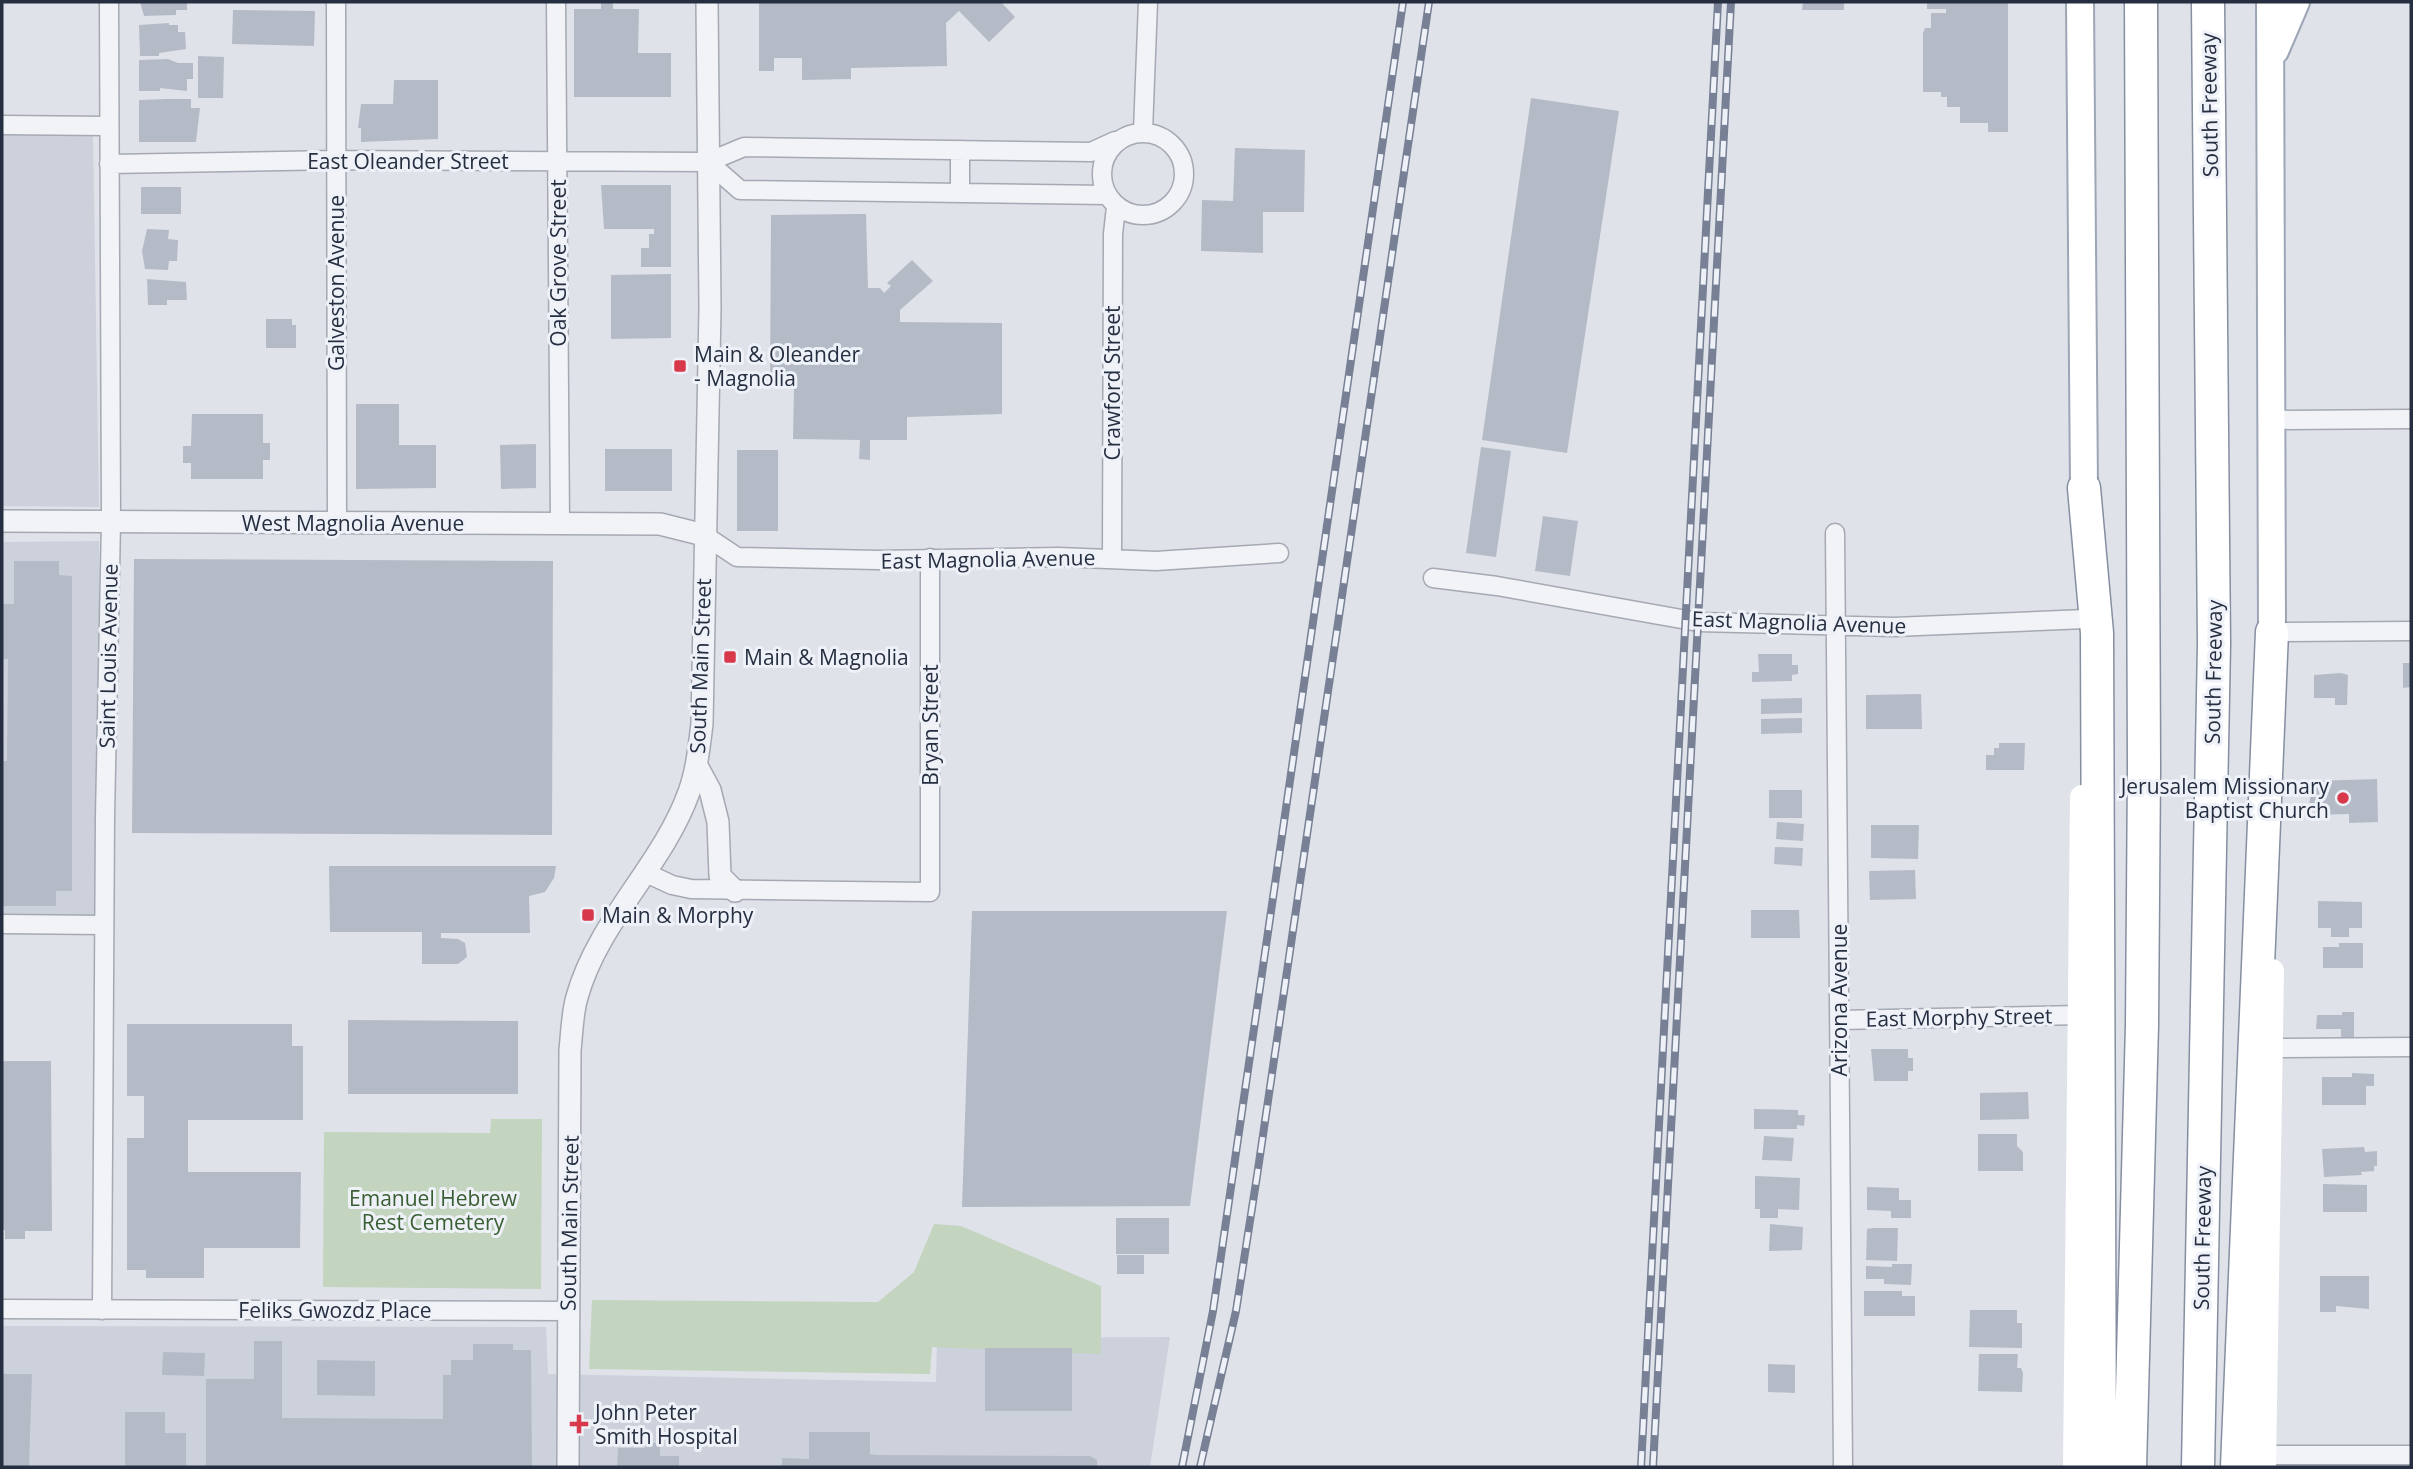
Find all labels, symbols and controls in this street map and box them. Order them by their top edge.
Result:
street label: South Freeway [2194,32,2224,177]
street label: East Oleander Street [307,147,509,175]
street label: Oak Grove Street [544,179,572,347]
street label: Galveston Avenue [322,195,350,371]
street label: Crawford Street [1098,306,1126,461]
place label: Main & Oleander - Magnolia [694,340,861,392]
marker: Main & Oleander - Magnolia [672,358,688,374]
street label: West Magnolia Avenue [242,509,464,537]
street label: East Magnolia Avenue [880,543,1096,575]
street label: Saint Louis Avenue [92,563,124,749]
street label: South Main Street [683,578,717,754]
street label: South Freeway [2198,599,2228,744]
street label: East Magnolia Avenue [1691,604,1907,640]
place label: Main & Magnolia [744,643,909,671]
marker: Main & Magnolia [722,649,738,665]
street label: Bryan Street [916,664,944,786]
place label: Jerusalem Missionary Baptist Church [2119,772,2329,824]
marker: Jerusalem Missionary Baptist Church [2335,790,2351,806]
place label: Main & Morphy [602,901,754,929]
marker: Main & Morphy [580,907,596,923]
street label: Arizona Avenue [1825,924,1853,1076]
street label: East Morphy Street [1865,1001,2053,1033]
street label: South Main Street [553,1135,585,1311]
street label: South Freeway [2187,1165,2217,1310]
park label: Emanuel Hebrew Rest Cemetery [349,1184,518,1236]
street label: Feliks Gwozdz Place [238,1296,432,1324]
place label: John Peter Smith Hospital [593,1398,738,1450]
marker: John Peter Smith Hospital [569,1414,589,1434]

